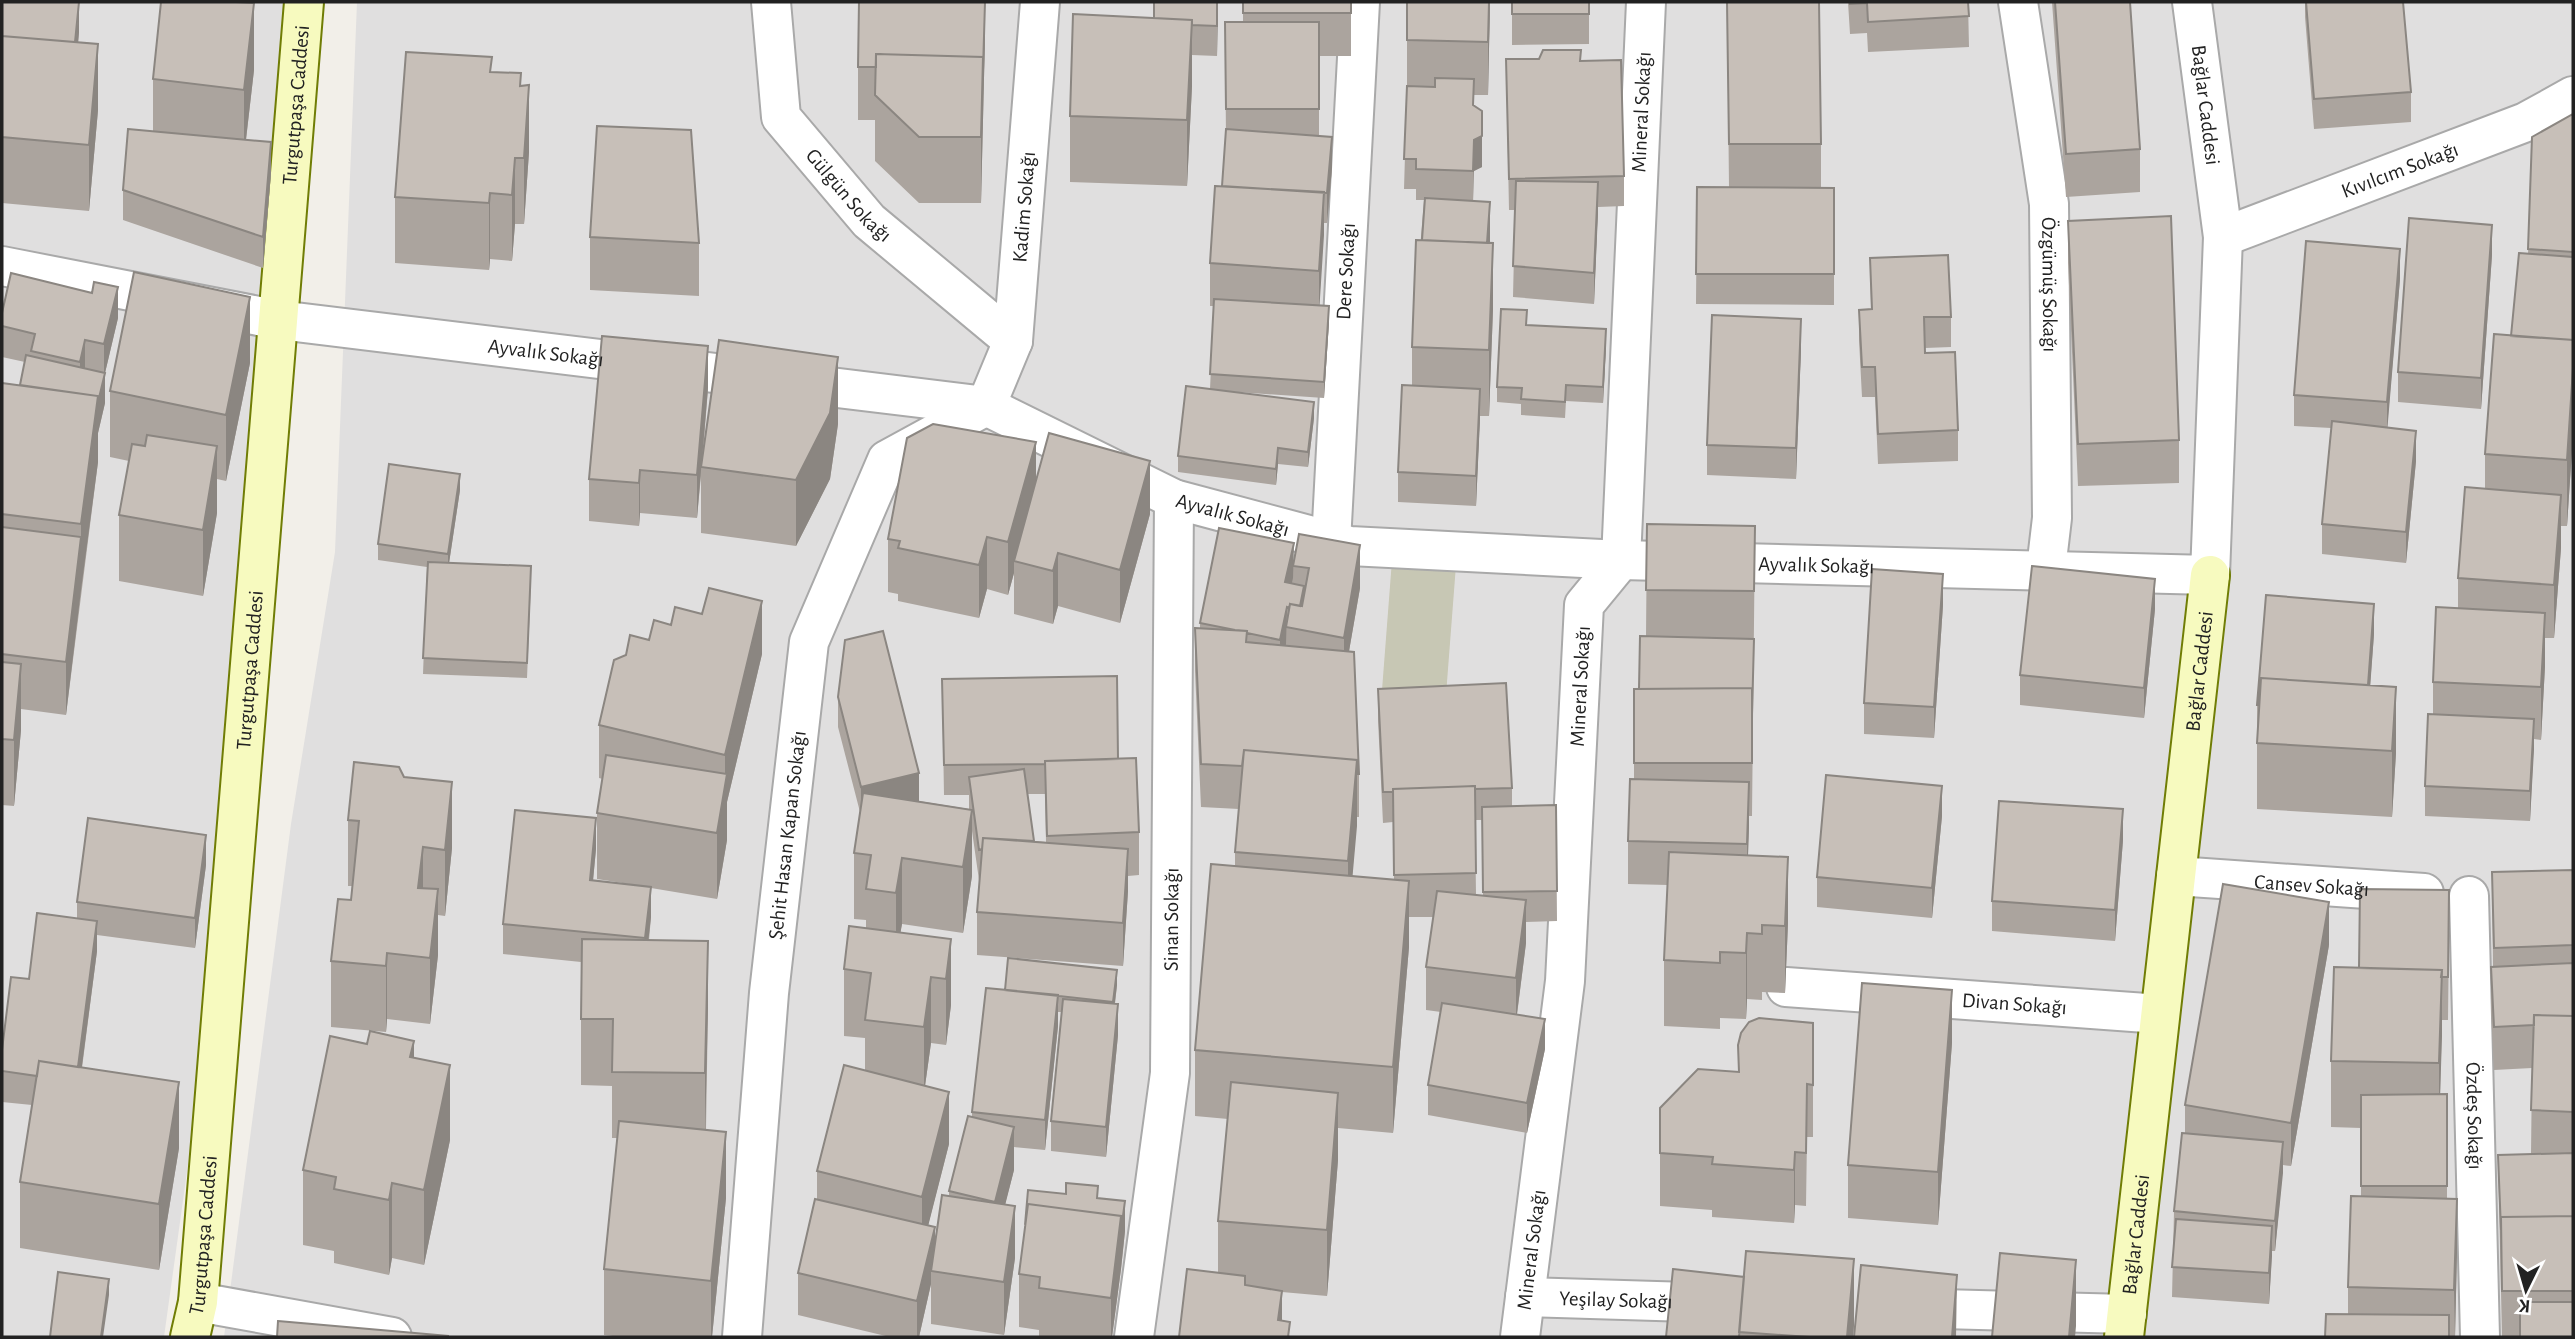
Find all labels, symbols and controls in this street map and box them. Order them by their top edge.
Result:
street label: Turgutpaşa Caddesi [279,24,313,186]
street label: Bağlar Caddesi [2188,44,2223,166]
street label: Mineral Sokağı [1628,51,1655,173]
street label: Kıvılcım Sokağı [2339,139,2461,202]
street label: Gülgün Sokağı [802,145,895,246]
street label: Kadim Sokağı [1009,151,1039,263]
street label: Özgümüş Sokağı [2038,217,2060,352]
street label: Dere Sokağı [1333,222,1359,321]
street label: Ayvalık Sokağı [487,336,605,370]
street label: Ayvalık Sokağı [1174,490,1292,540]
street label: Ayvalık Sokağı [1758,553,1875,577]
street label: Turgutpaşa Caddesi [233,589,267,751]
street label: Bağlar Caddesi [2182,610,2217,733]
street label: Mineral Sokağı [1567,625,1594,747]
street label: Şehit Hasan Kapan Sokağı [765,730,810,941]
street label: Sinan Sokağı [1161,868,1182,971]
street label: Cansev Sokağı [2254,871,2370,900]
street label: Divan Sokağı [1961,990,2067,1018]
street label: Özdeş Sokağı [2462,1062,2486,1170]
street label: Turgutpaşa Caddesi [185,1155,221,1317]
street label: Bağlar Caddesi [2119,1173,2153,1296]
street label: Mineral Sokağı [1514,1188,1550,1311]
north arrow [2491,1255,2561,1325]
street label: Yeşilay Sokağı [1559,1288,1673,1312]
text: K [2517,1295,2531,1315]

